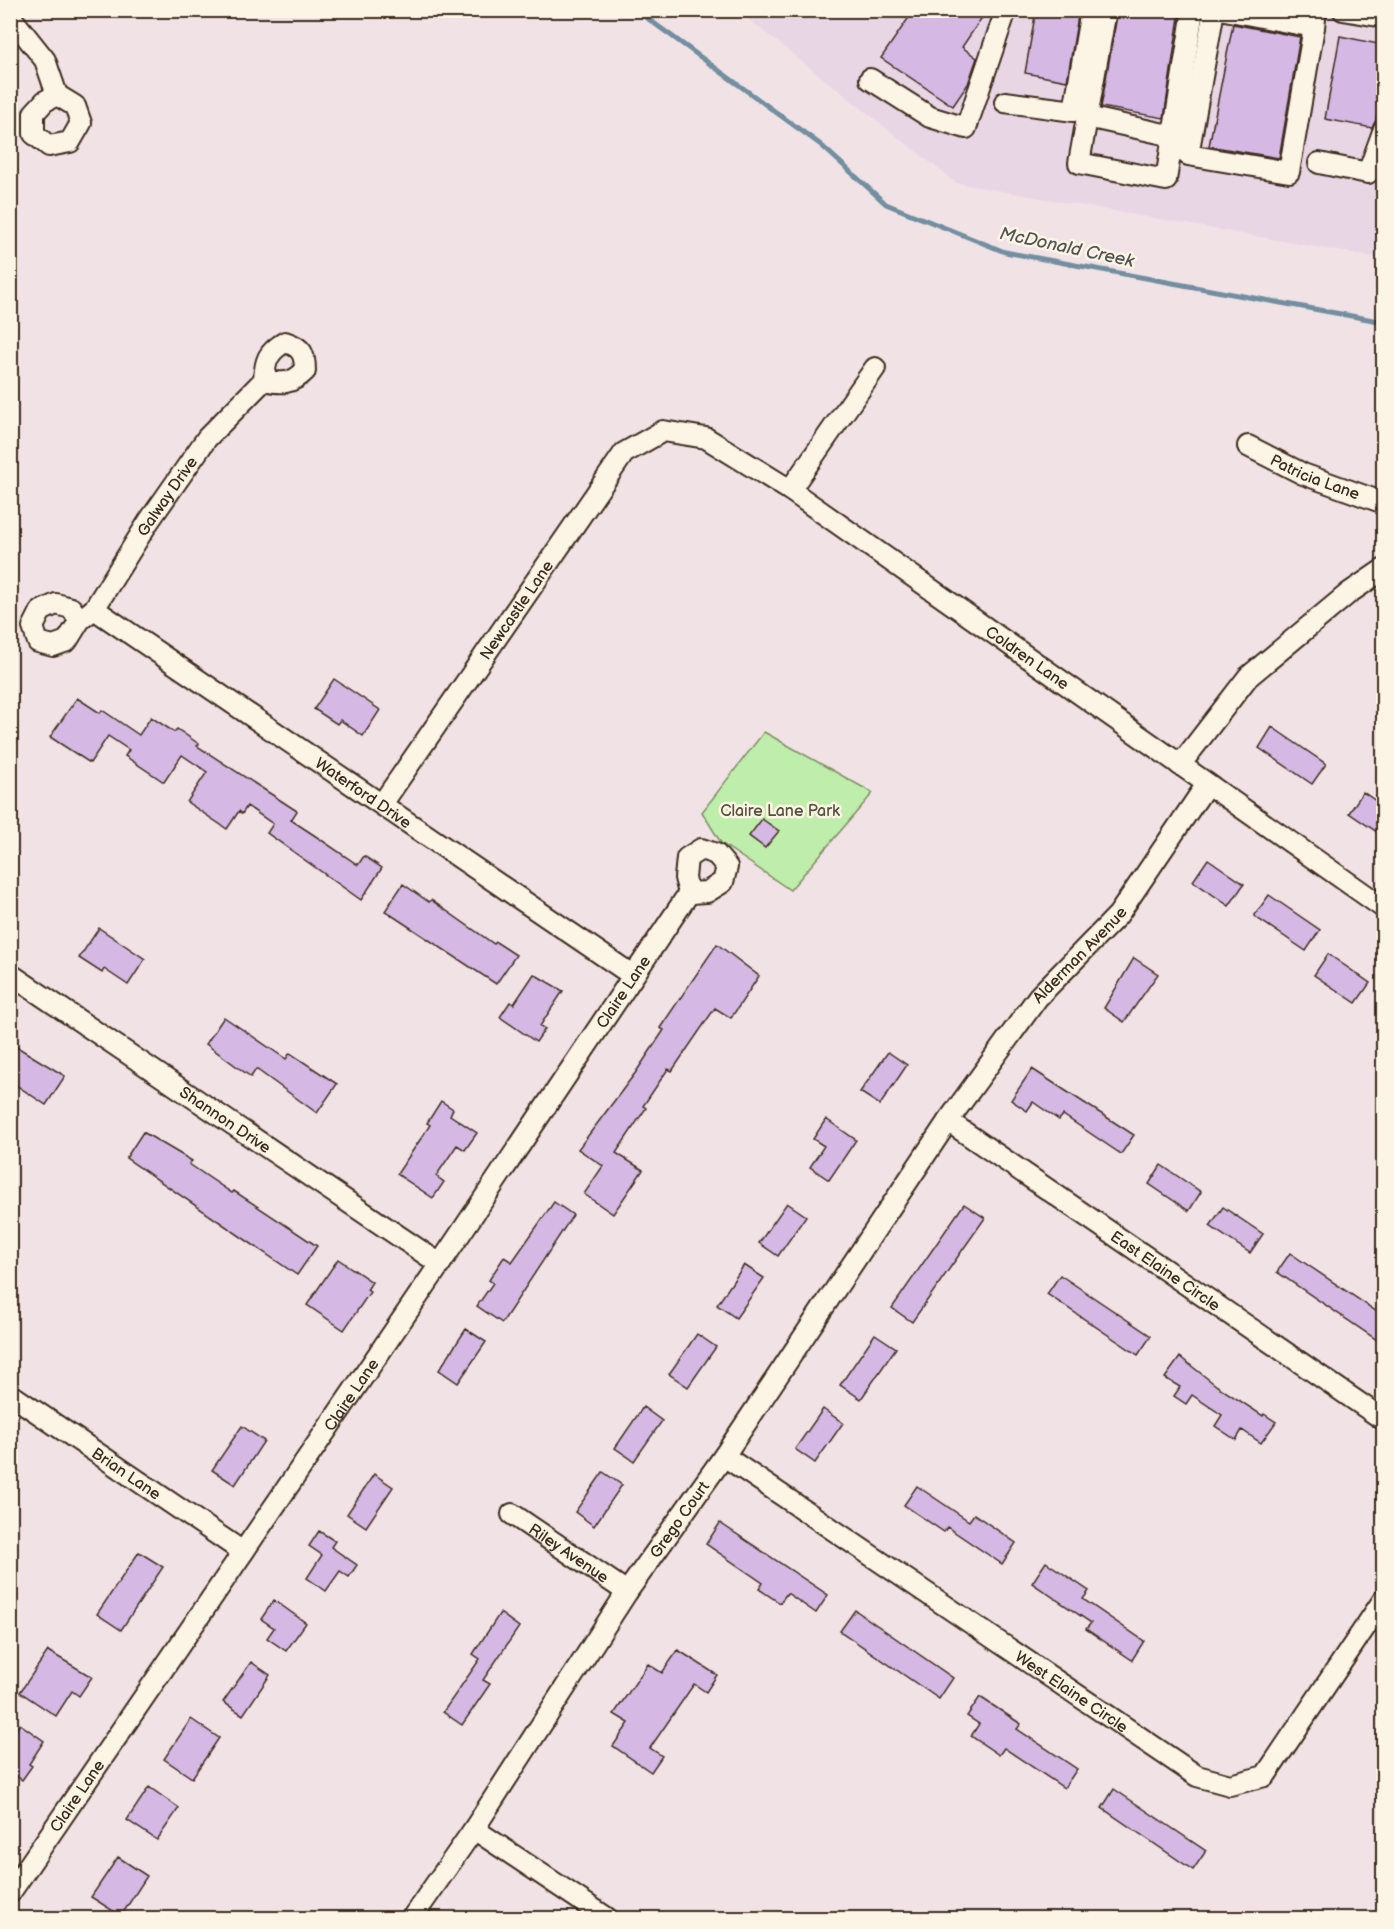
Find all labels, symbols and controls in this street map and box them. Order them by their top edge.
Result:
water label: McDonald Creek [998,223,1137,272]
street label: Patricia Lane [1267,451,1362,505]
street label: Galway Drive [134,453,202,540]
street label: Newcastle Lane [476,557,558,664]
street label: Coldren Lane [981,623,1073,695]
street label: Waterford Drive [311,754,415,833]
park label: Claire Lane Park [720,802,840,821]
street label: Alderman Avenue [1029,903,1132,1008]
street label: Claire Lane [593,952,655,1032]
street label: Shannon Drive [176,1083,274,1158]
street label: East Elaine Circle [1106,1227,1224,1316]
street label: Claire Lane [321,1355,384,1435]
street label: Brian Lane [88,1444,164,1505]
street label: Grego Court [646,1478,714,1562]
street label: Riley Avenue [525,1520,612,1588]
street label: West Elaine Circle [1011,1648,1131,1738]
street label: Claire Lane [46,1756,109,1836]

